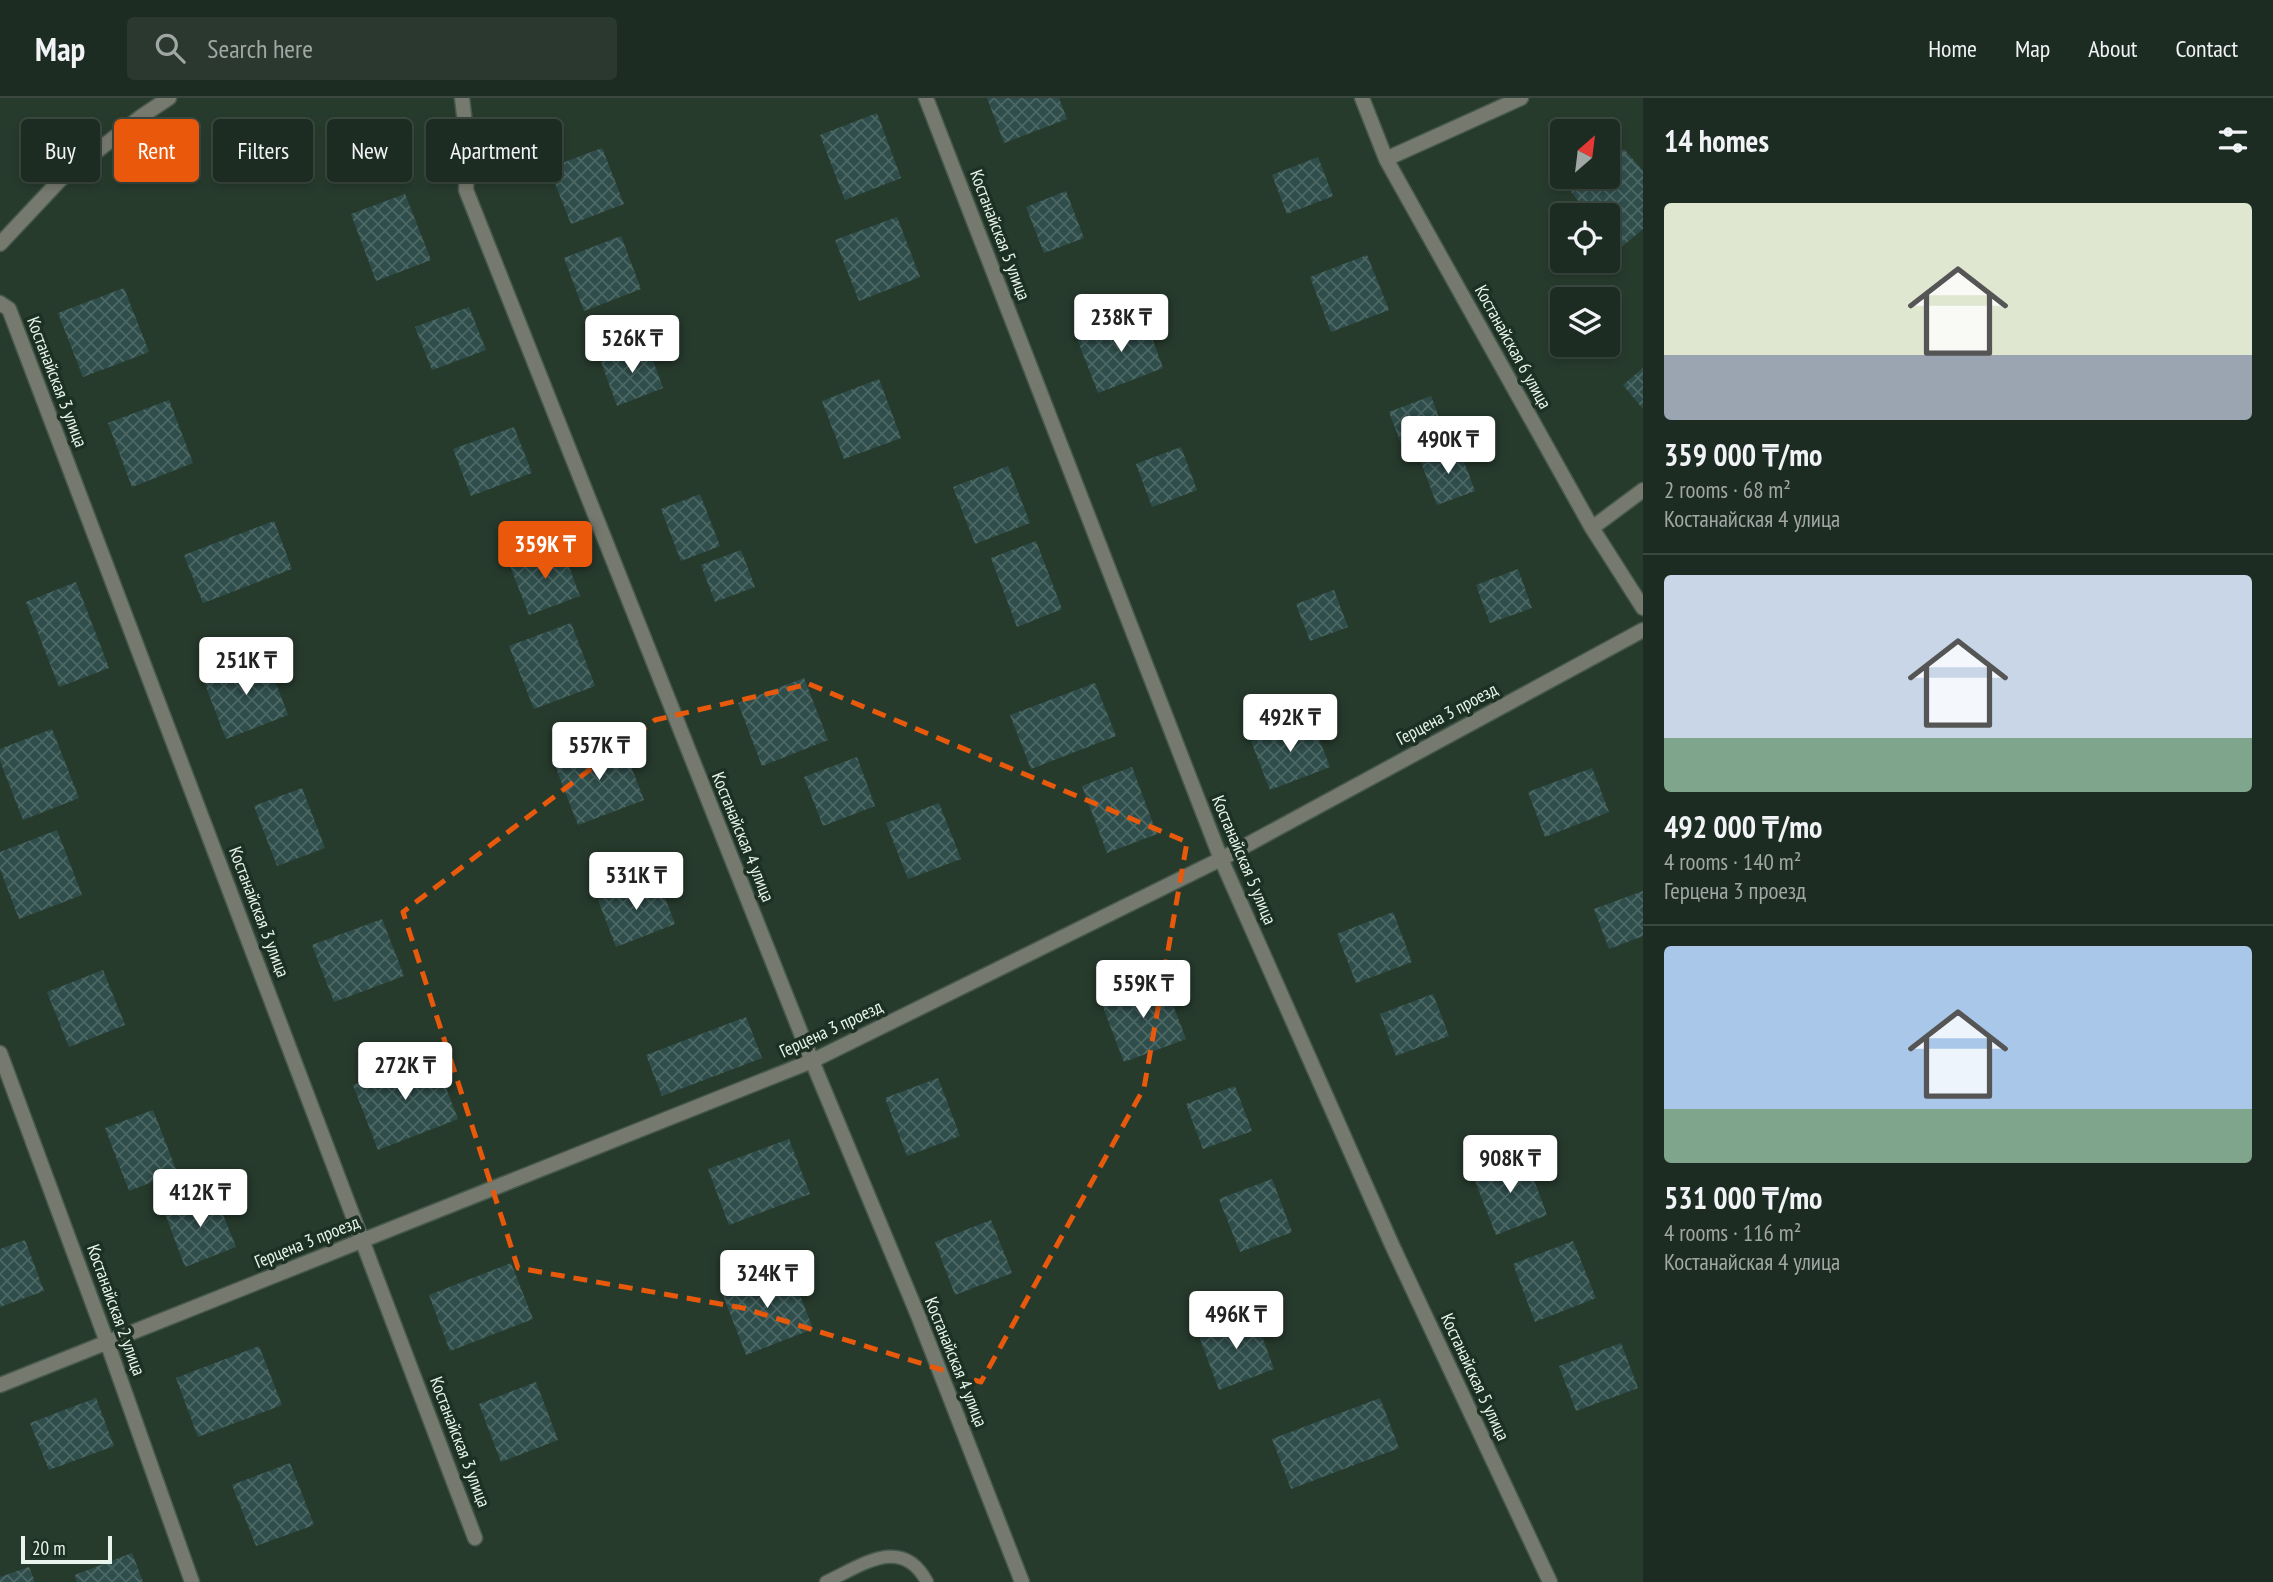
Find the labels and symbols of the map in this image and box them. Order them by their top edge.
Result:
north arrow [1550,119,1620,189]
street label: Костанайская 5 улица [965,166,1036,303]
street label: Костанайская 6 улица [1470,281,1557,413]
pin: 238K ₸ [1064,294,1178,354]
street label: Костанайская 3 улица [22,313,93,450]
pin: 526K ₸ [575,316,689,375]
pin: 490K ₸ [1391,416,1505,476]
pin: 359K ₸ [488,522,602,581]
pin: 251K ₸ [189,638,303,697]
street label: Герцена 3 проезд [1392,677,1501,750]
pin: 492K ₸ [1233,694,1347,754]
pin: 557K ₸ [542,722,656,782]
street label: Костанайская 4 улица [707,769,780,905]
street label: Костанайская 5 улица [1207,792,1282,928]
street label: Костанайская 3 улица [224,843,295,980]
pin: 531K ₸ [579,852,693,912]
pin: 559K ₸ [1086,960,1200,1020]
street label: Герцена 3 проезд [776,995,886,1062]
pin: 272K ₸ [348,1042,462,1102]
pin: 908K ₸ [1453,1136,1567,1195]
pin: 412K ₸ [143,1170,257,1229]
street label: Герцена 3 проезд [251,1210,363,1273]
street label: Костанайская 2 улица [82,1241,151,1379]
pin: 324K ₸ [710,1250,824,1310]
pin: 496K ₸ [1179,1292,1293,1351]
street label: Костанайская 4 улица [920,1294,993,1430]
street label: Костанайская 5 улица [1436,1309,1515,1444]
street label: Костанайская 3 улица [425,1373,496,1510]
scale bar [21,1533,112,1565]

